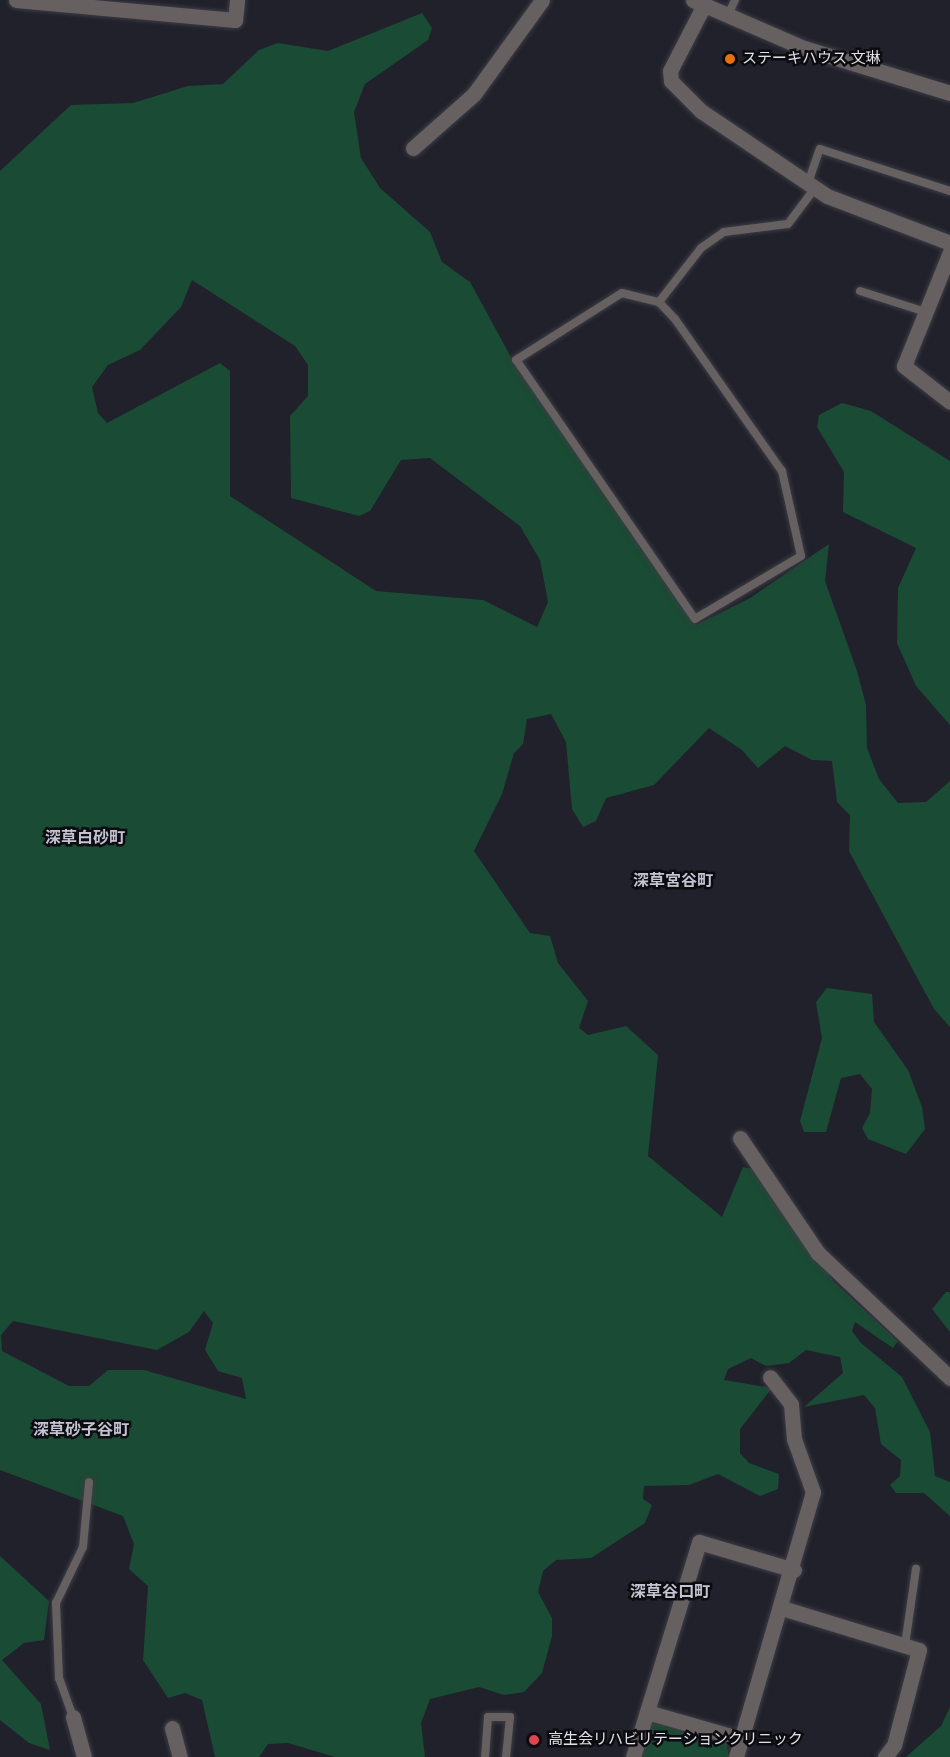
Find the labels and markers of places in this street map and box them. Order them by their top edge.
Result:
place label: ステーキハウス 文琳 [742,50,881,68]
marker: ステーキハウス 文琳 [723,52,737,66]
marker: 高生会リハビリテーションクリニック [525,1731,543,1749]
place label: 高生会リハビリテーションクリニック [548,1731,803,1749]

